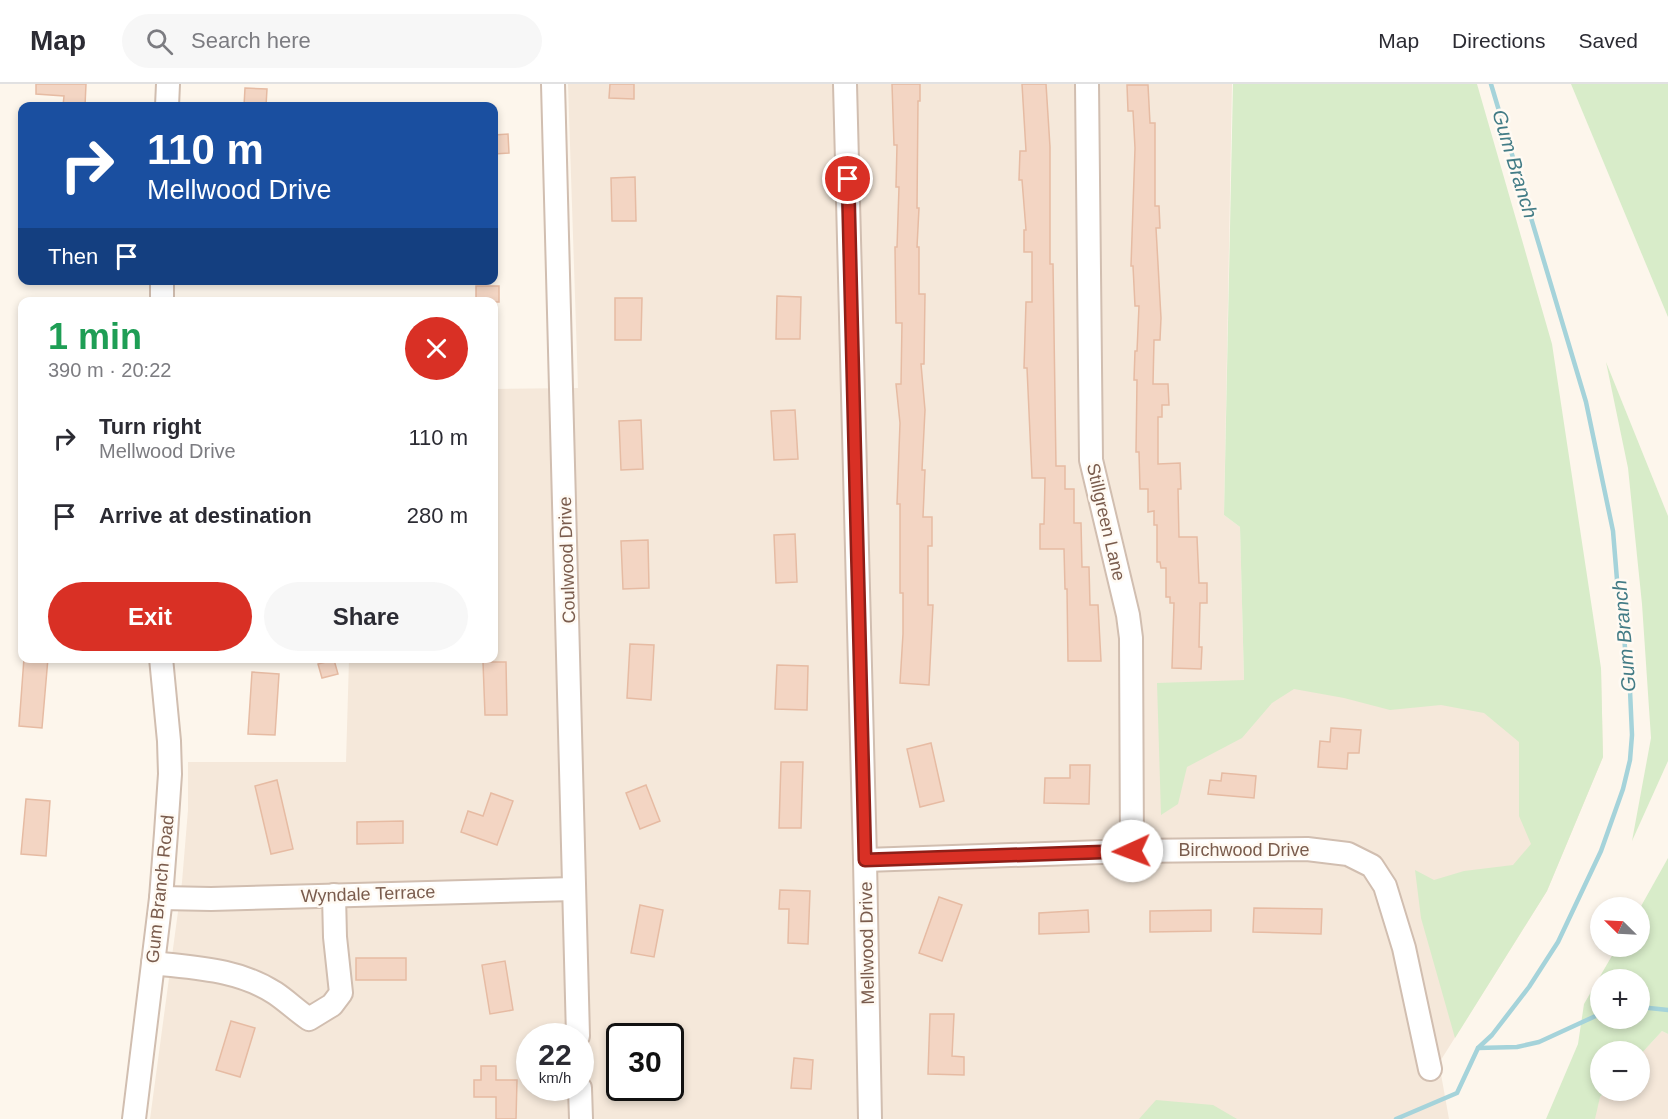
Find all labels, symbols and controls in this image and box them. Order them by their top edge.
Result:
search box [122,14,542,68]
text: Map [30,25,86,56]
icon: search [143,25,176,58]
text: Search here [191,28,311,53]
text: Map [1378,29,1419,52]
text: Directions [1452,29,1545,52]
text: Saved [1578,29,1638,52]
water label: Gum Branch [1488,107,1542,221]
icon: right [48,126,126,204]
text: 110 m [147,126,264,173]
pin [822,153,873,204]
icon: arrive [831,162,864,195]
text: Mellwood Drive [147,175,332,205]
icon: arrive [110,240,143,273]
text: Then [48,244,98,269]
text: 1 min [48,316,142,357]
button: close [405,317,468,380]
text: 390 m · 20:22 [48,359,171,381]
text: Turn right [99,414,201,439]
icon: right [48,422,81,455]
text: 110 m [408,425,468,450]
text: Mellwood Drive [99,440,236,462]
street label: Stillgreen Lane [1083,461,1129,583]
street label: Coulwood Drive [555,496,579,624]
icon: arrive [48,500,81,533]
text: Arrive at destination [99,503,312,528]
text: 280 m [407,503,468,528]
water label: Gum Branch [1608,579,1640,693]
button: Exit [48,582,252,651]
button: Share [264,582,468,651]
street label: Gum Branch Road [142,814,178,964]
position arrow [1100,819,1164,883]
street label: Birchwood Drive [1178,840,1310,860]
street label: Mellwood Drive [856,881,878,1005]
street label: Wyndale Terrace [300,882,436,906]
north arrow [1590,897,1650,957]
map controls [1590,897,1650,1101]
button: + [1590,969,1650,1029]
speed limit sign: 30 [606,1023,684,1101]
text: 22 [538,1038,572,1071]
button: − [1590,1041,1650,1101]
text: km/h [539,1069,571,1086]

